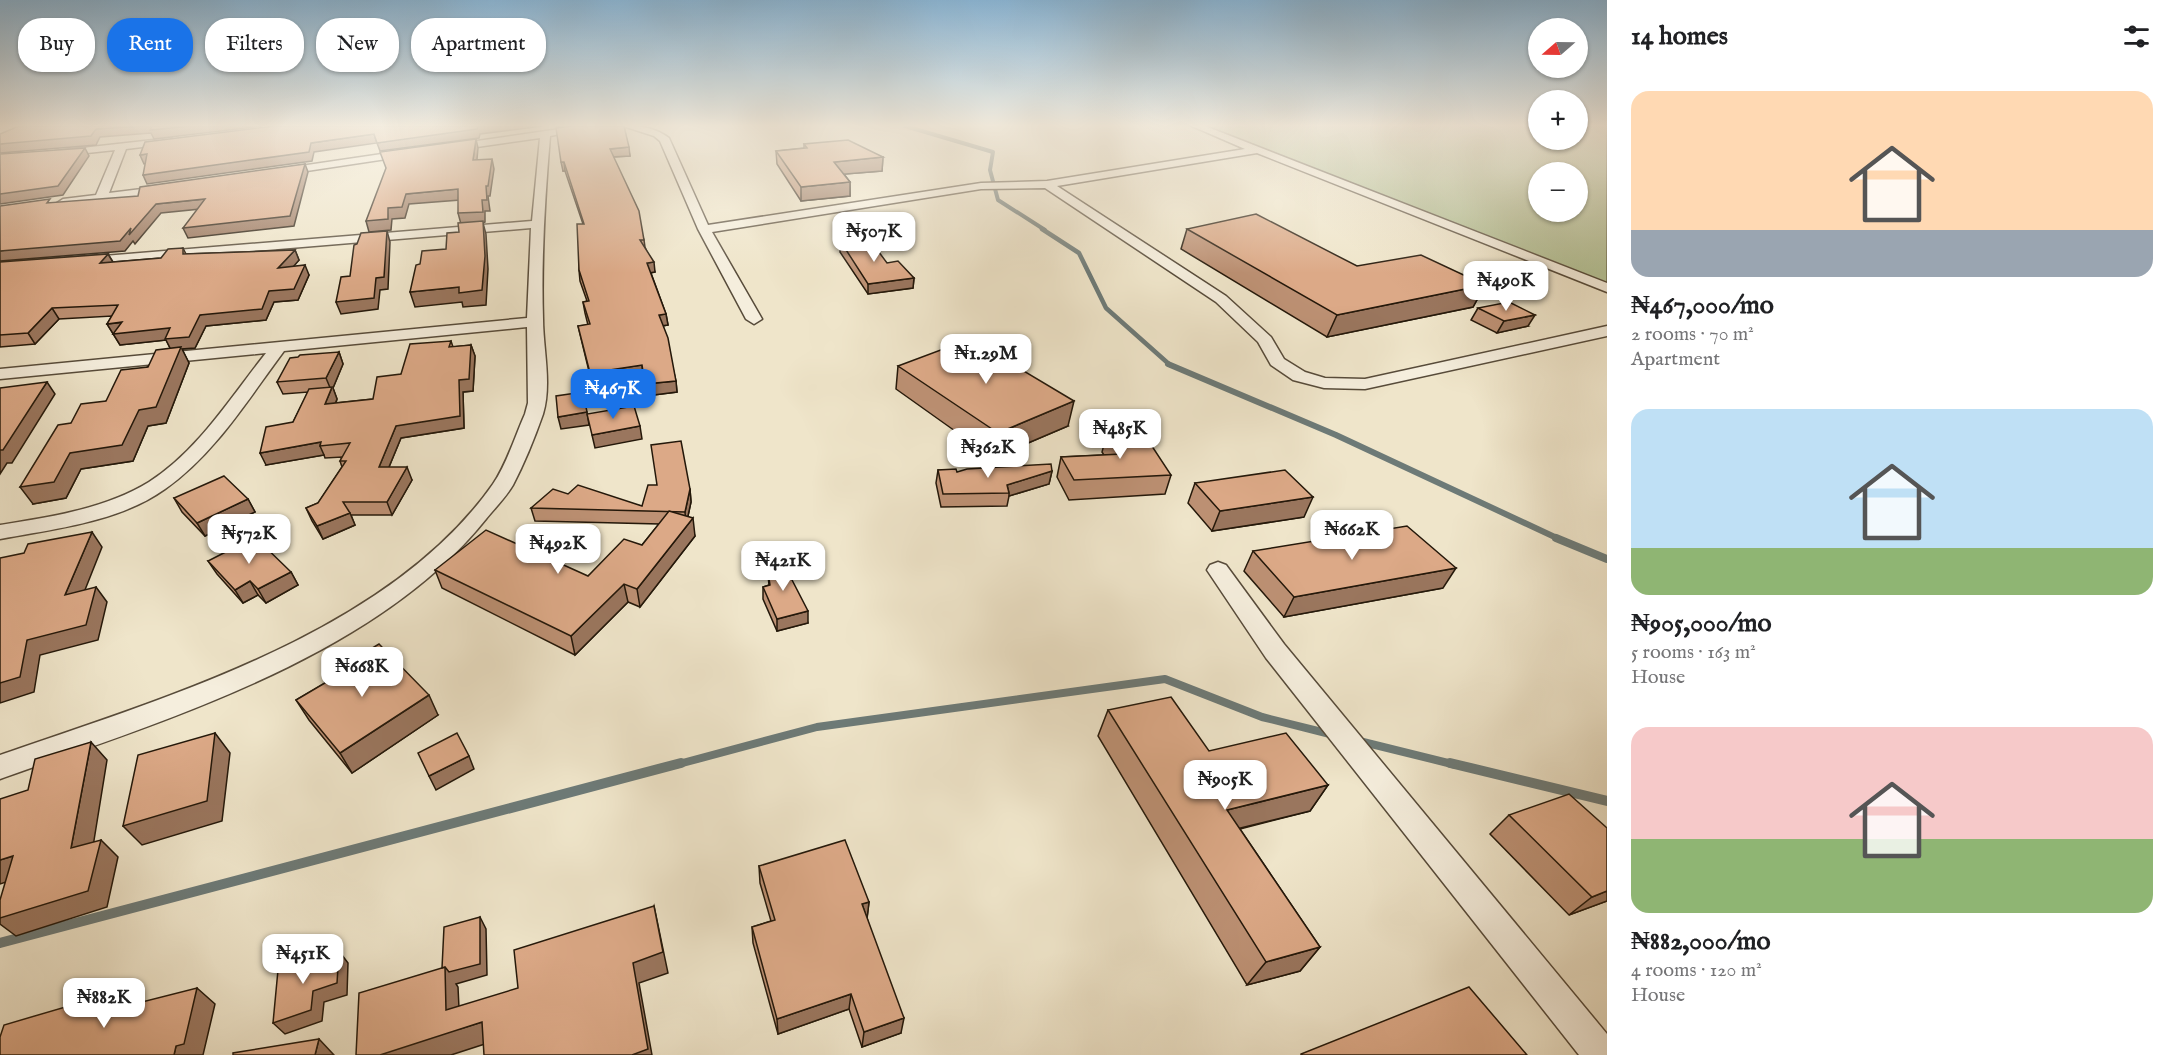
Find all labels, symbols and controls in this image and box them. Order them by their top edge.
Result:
chip: Buy [18,18,95,72]
chip: Rent [107,18,193,72]
chip: Filters [205,18,304,72]
chip: New [316,18,399,72]
chip: Apartment [411,18,546,72]
north arrow [1528,18,1588,78]
map controls [1528,18,1588,222]
text: 14 homes [1631,20,1728,53]
icon: filters [2120,20,2153,53]
button: + [1528,90,1588,150]
icon: home [1838,130,1946,238]
button: − [1528,162,1588,222]
pin: ₦507K [832,212,916,263]
text: ₦507K [846,219,902,244]
pin: ₦490K [1464,261,1548,312]
text: ₦490K [1477,268,1535,293]
text: ₦467,000/mo [1631,289,1774,322]
text: 2 rooms · 70 m² [1631,322,1754,347]
pin: ₦1.29M [937,334,1035,385]
text: ₦1.29M [954,341,1018,366]
text: Apartment [1631,347,1720,372]
pin: ₦467K [571,369,655,420]
text: ₦467K [585,376,641,401]
pin: ₦485K [1078,409,1162,460]
text: ₦485K [1093,416,1147,441]
pin: ₦362K [946,428,1030,479]
text: ₦362K [961,435,1015,460]
icon: home [1838,448,1946,556]
pin: ₦662K [1310,510,1394,561]
pin: ₦572K [207,514,291,565]
text: ₦662K [1324,517,1380,542]
text: ₦572K [222,521,276,546]
pin: ₦492K [516,524,600,575]
text: ₦492K [530,531,586,556]
pin: ₦421K [741,541,825,592]
text: ₦421K [755,548,811,573]
text: ₦905,000/mo [1631,607,1771,640]
text: 5 rooms · 163 m² [1631,640,1756,665]
pin: ₦668K [320,647,404,698]
text: ₦668K [335,654,389,679]
text: House [1631,665,1685,690]
pin: ₦905K [1183,760,1267,811]
icon: home [1838,766,1946,874]
text: ₦905K [1198,767,1252,792]
text: ₦882,000/mo [1631,925,1770,958]
pin: ₦451K [261,934,345,985]
text: ₦451K [276,941,330,966]
text: 4 rooms · 120 m² [1631,958,1762,983]
pin: ₦882K [62,978,146,1029]
text: House [1631,983,1685,1008]
text: ₦882K [77,985,131,1010]

